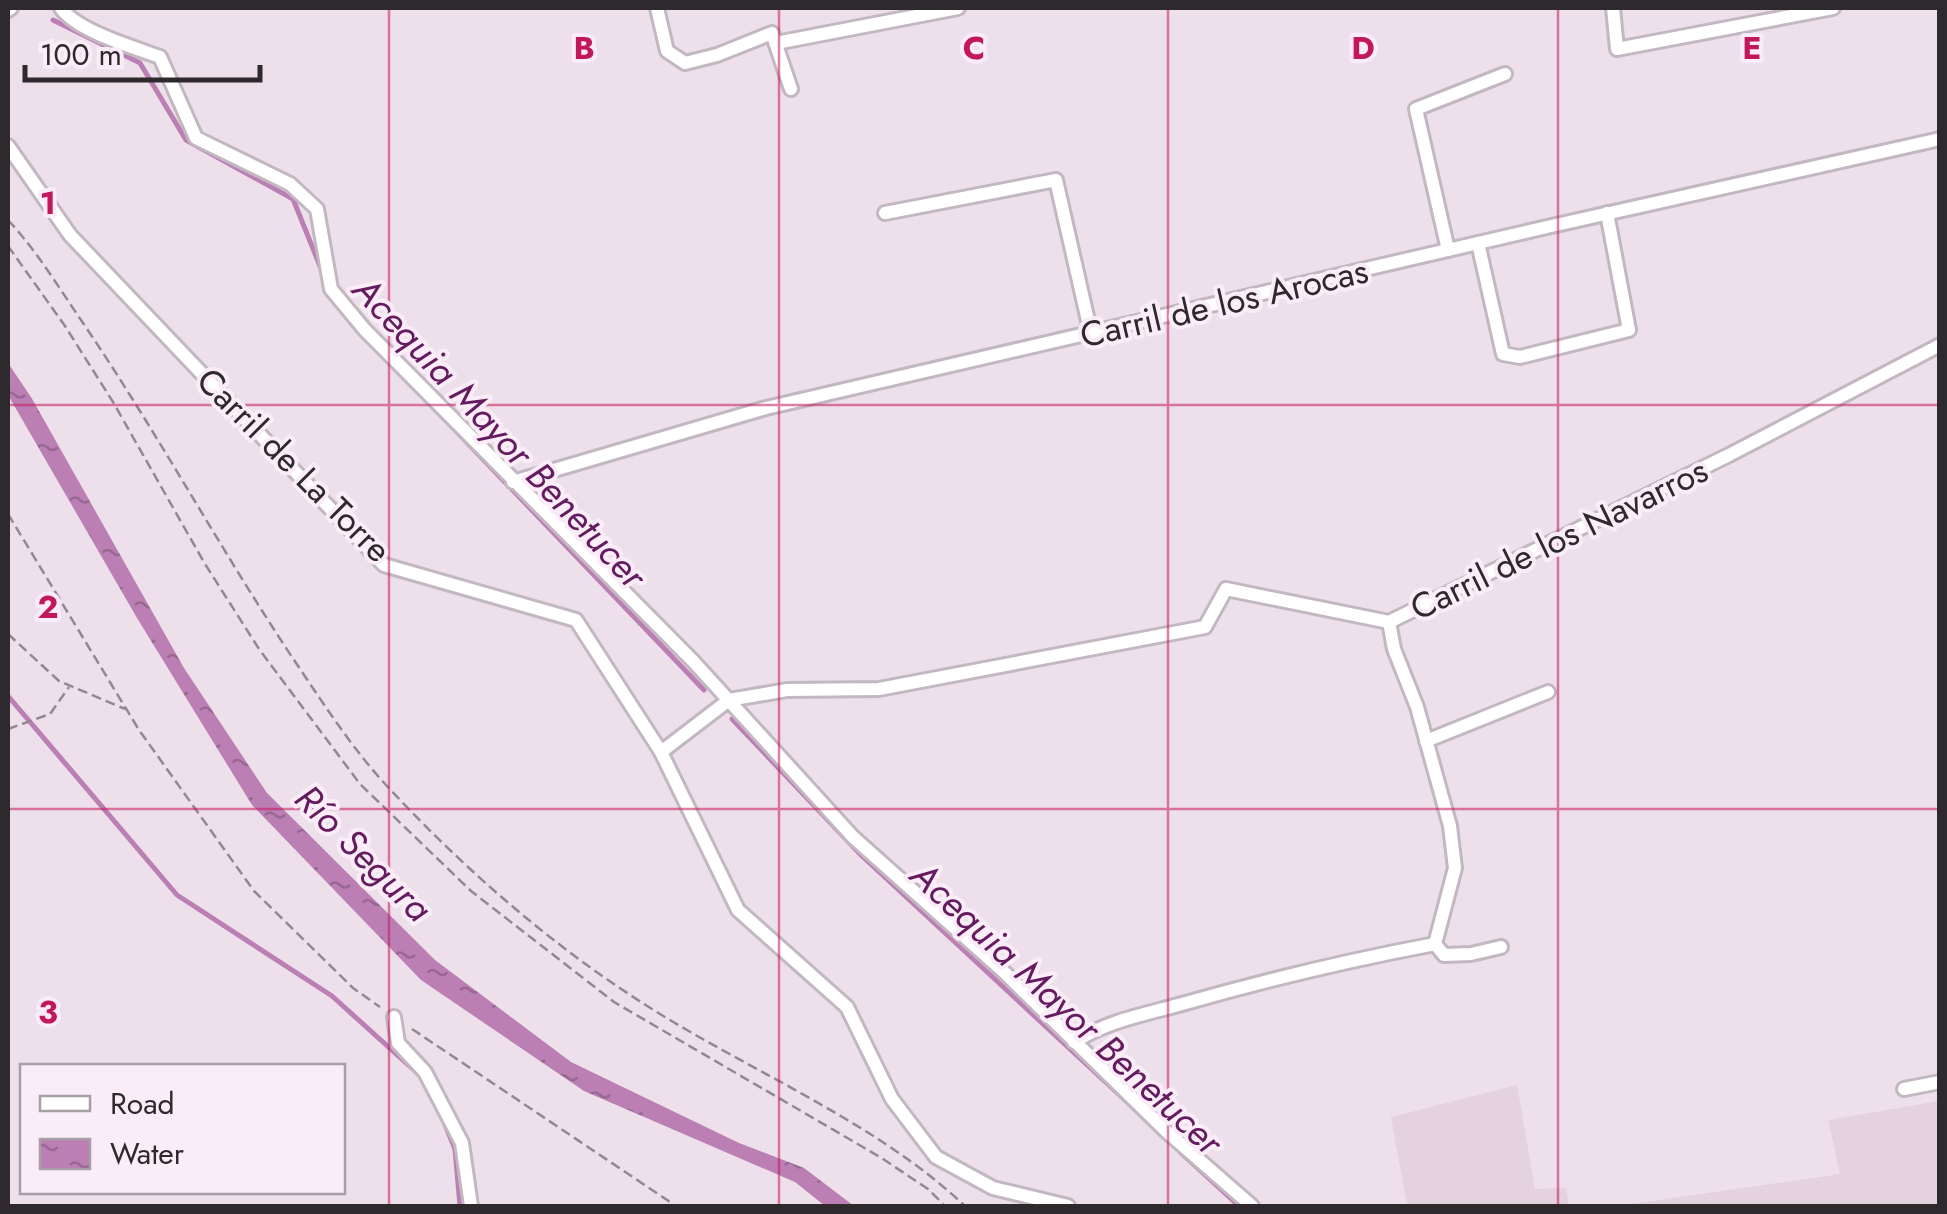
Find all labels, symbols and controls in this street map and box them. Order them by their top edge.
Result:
scale bar [25,20,260,82]
text: B [573,25,595,71]
text: C [963,25,985,71]
text: D [1351,25,1375,71]
text: E [1742,25,1762,71]
text: 100 m [40,33,122,76]
text: 1 [40,180,56,226]
street label: Carril de los Arocas [1075,246,1373,360]
water label: Acequia Mayor Benetucer [340,263,661,602]
street label: Carril de La Torre [185,356,403,574]
street label: Carril de los Navarros [1402,445,1716,633]
text: 2 [38,584,59,630]
water label: Río Segura [283,772,445,934]
water label: Acequia Mayor Benetucer [898,848,1237,1169]
text: 3 [38,989,58,1035]
legend [20,1064,345,1194]
text: Road [110,1082,175,1125]
text: Water [110,1132,185,1175]

